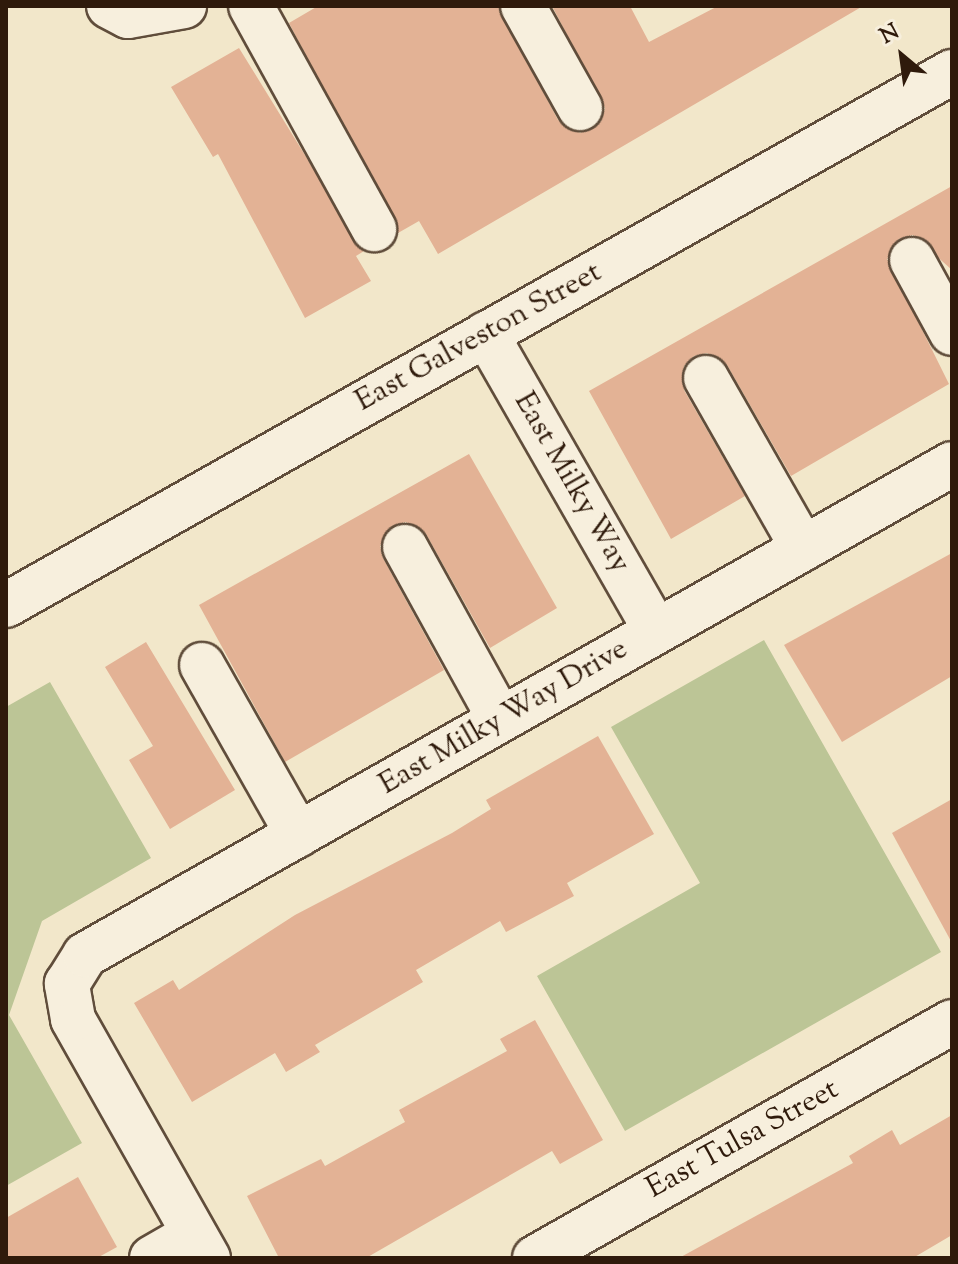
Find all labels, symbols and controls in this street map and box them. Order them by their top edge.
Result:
north arrow [862,16,942,96]
text: N [875,17,906,53]
street label: East Galveston Street [350,255,608,421]
street label: East Milky Way [505,386,637,580]
street label: East Milky Way Drive [373,632,635,804]
street label: East Tulsa Street [641,1072,845,1208]

